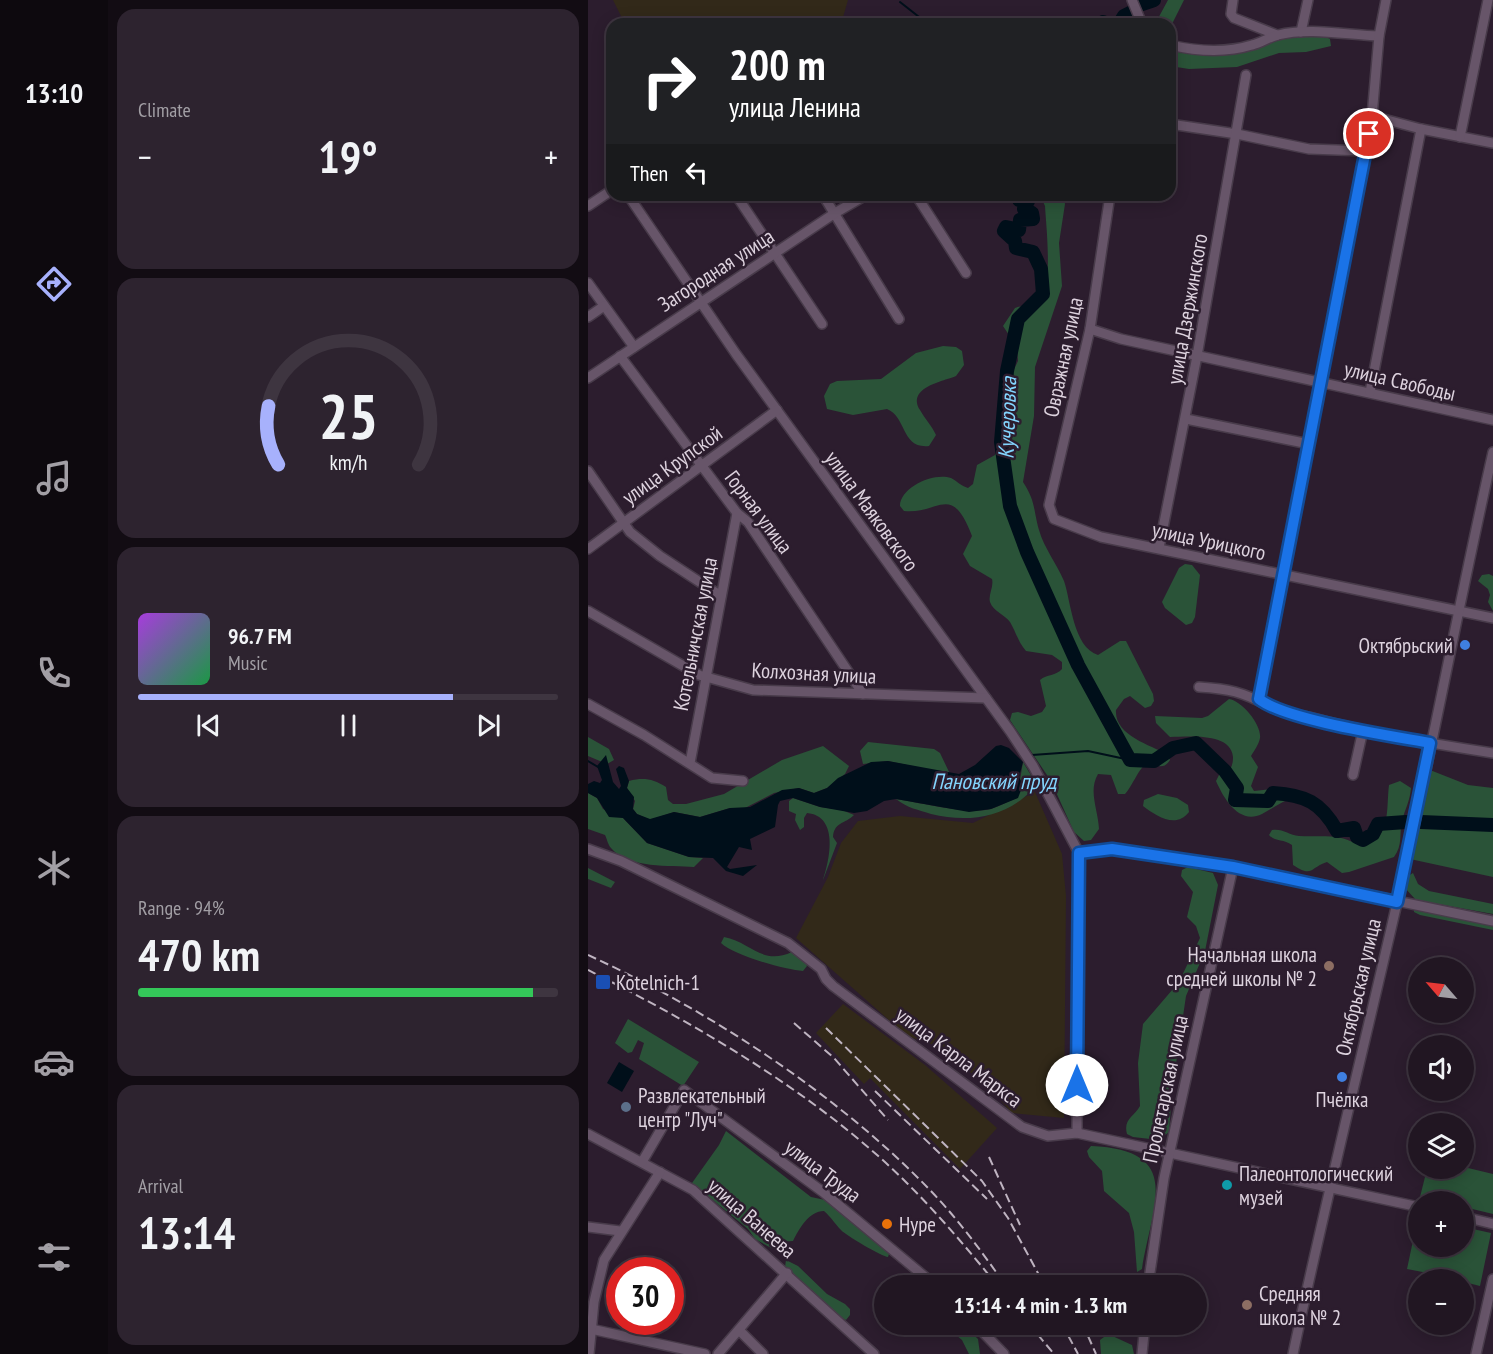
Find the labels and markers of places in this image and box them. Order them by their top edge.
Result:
pin [1343,108,1394,159]
place label: Октябрьский [1359,632,1453,659]
marker: Октябрьский [1458,638,1472,652]
place label: Начальная школа средней школы № 2 [1166,941,1317,992]
marker: Начальная школа средней школы № 2 [1322,959,1336,973]
place label: Kotelnich-1 [616,969,700,996]
marker: Kotelnich-1 [594,973,612,991]
marker: Пчёлка [1335,1070,1349,1084]
place label: Развлекательный центр "Луч" [638,1082,766,1133]
place label: Пчёлка [1316,1086,1368,1113]
marker: Развлекательный центр "Луч" [619,1100,633,1114]
place label: Палеонтологический музей [1239,1160,1393,1211]
marker: Палеонтологический музей [1220,1178,1234,1192]
place label: Hype [899,1211,936,1238]
marker: Hype [880,1217,894,1231]
place label: Средняя школа № 2 [1259,1280,1341,1331]
marker: Средняя школа № 2 [1240,1298,1254,1312]

